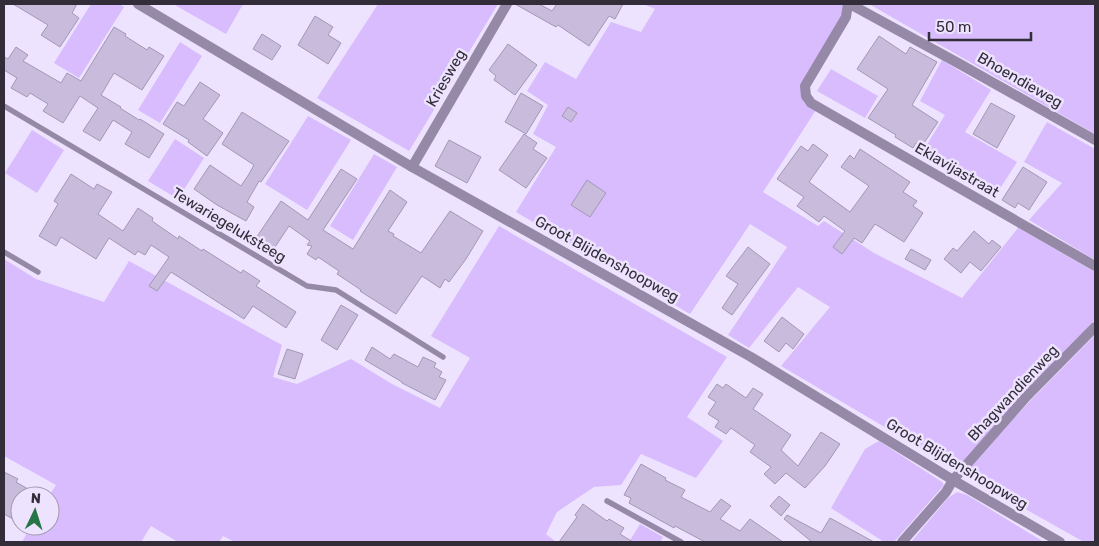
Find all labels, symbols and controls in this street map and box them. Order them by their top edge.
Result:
scale bar [929,10,1032,42]
text: 50 m [936,18,971,36]
street label: Kriesweg [422,46,470,110]
street label: Bhoendieweg [974,48,1066,112]
street label: Eklavijastraat [912,139,1002,201]
street label: Tewariegeluksteeg [169,184,289,266]
street label: Groot Blijdenshoopweg [532,212,682,306]
street label: Bhagwandienweg [964,341,1062,445]
street label: Groot Blijdenshoopweg [883,415,1031,513]
north arrow [10,486,60,536]
text: N [30,490,41,507]

